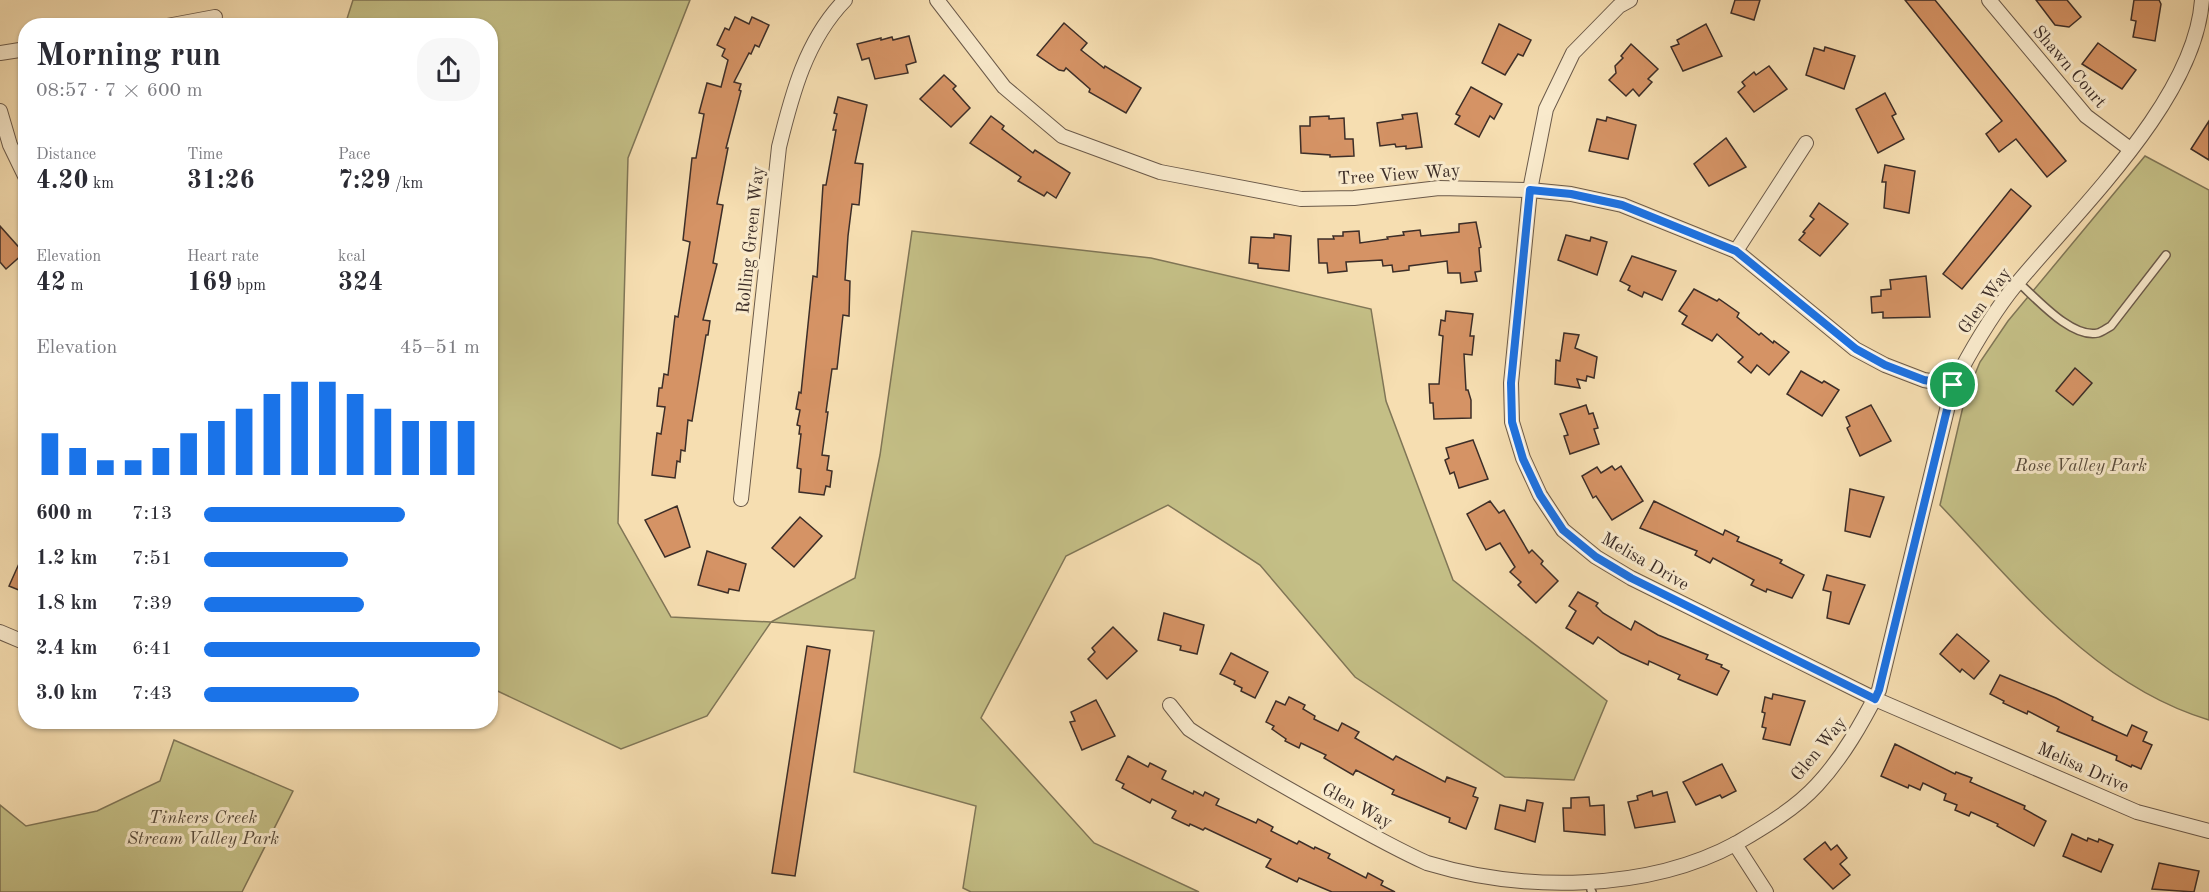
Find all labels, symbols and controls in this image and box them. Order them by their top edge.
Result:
street label: Shawn Court [2029,22,2109,112]
button: share [417,38,480,101]
text: Morning run [36,40,221,73]
text: 08:57 · 7 × 600 m [36,81,203,101]
text: Distance [36,147,96,163]
text: Time [187,147,223,163]
text: Pace [338,147,370,163]
street label: Tree View Way [1337,162,1461,188]
street label: Rolling Green Way [734,165,768,315]
text: 4.20 [36,168,89,194]
text: 31:26 [187,168,255,194]
text: 7:29 [338,168,391,194]
text: km [89,176,114,192]
text: /km [391,176,423,192]
text: Elevation [36,249,101,265]
text: Heart rate [187,249,259,265]
text: kcal [338,249,366,265]
street label: Glen Way [1955,264,2015,337]
text: 42 [36,270,66,296]
text: 169 [187,270,232,296]
text: 324 [338,270,383,296]
text: m [66,278,83,294]
text: bpm [232,278,266,294]
text: Elevation [36,338,117,358]
text: 45–51 m [400,338,480,358]
pin [1927,359,1978,410]
icon: arrive [1936,368,1969,401]
park label: Rose Valley Park [2014,457,2147,475]
text: 600 m [36,504,92,524]
text: 7:13 [132,504,172,524]
street label: Melisa Drive [1598,530,1692,594]
text: 1.2 km [36,549,98,569]
text: 7:51 [132,549,172,569]
text: 1.8 km [36,594,98,614]
text: 7:39 [132,594,172,614]
text: 2.4 km [36,639,98,659]
text: 6:41 [132,639,172,659]
text: 3.0 km [36,684,98,704]
text: 7:43 [132,684,172,704]
street label: Glen Way [1788,713,1850,785]
street label: Melisa Drive [2035,740,2131,796]
street label: Glen Way [1319,780,1396,832]
park label: Tinkers Creek Stream Valley Park [127,809,279,848]

